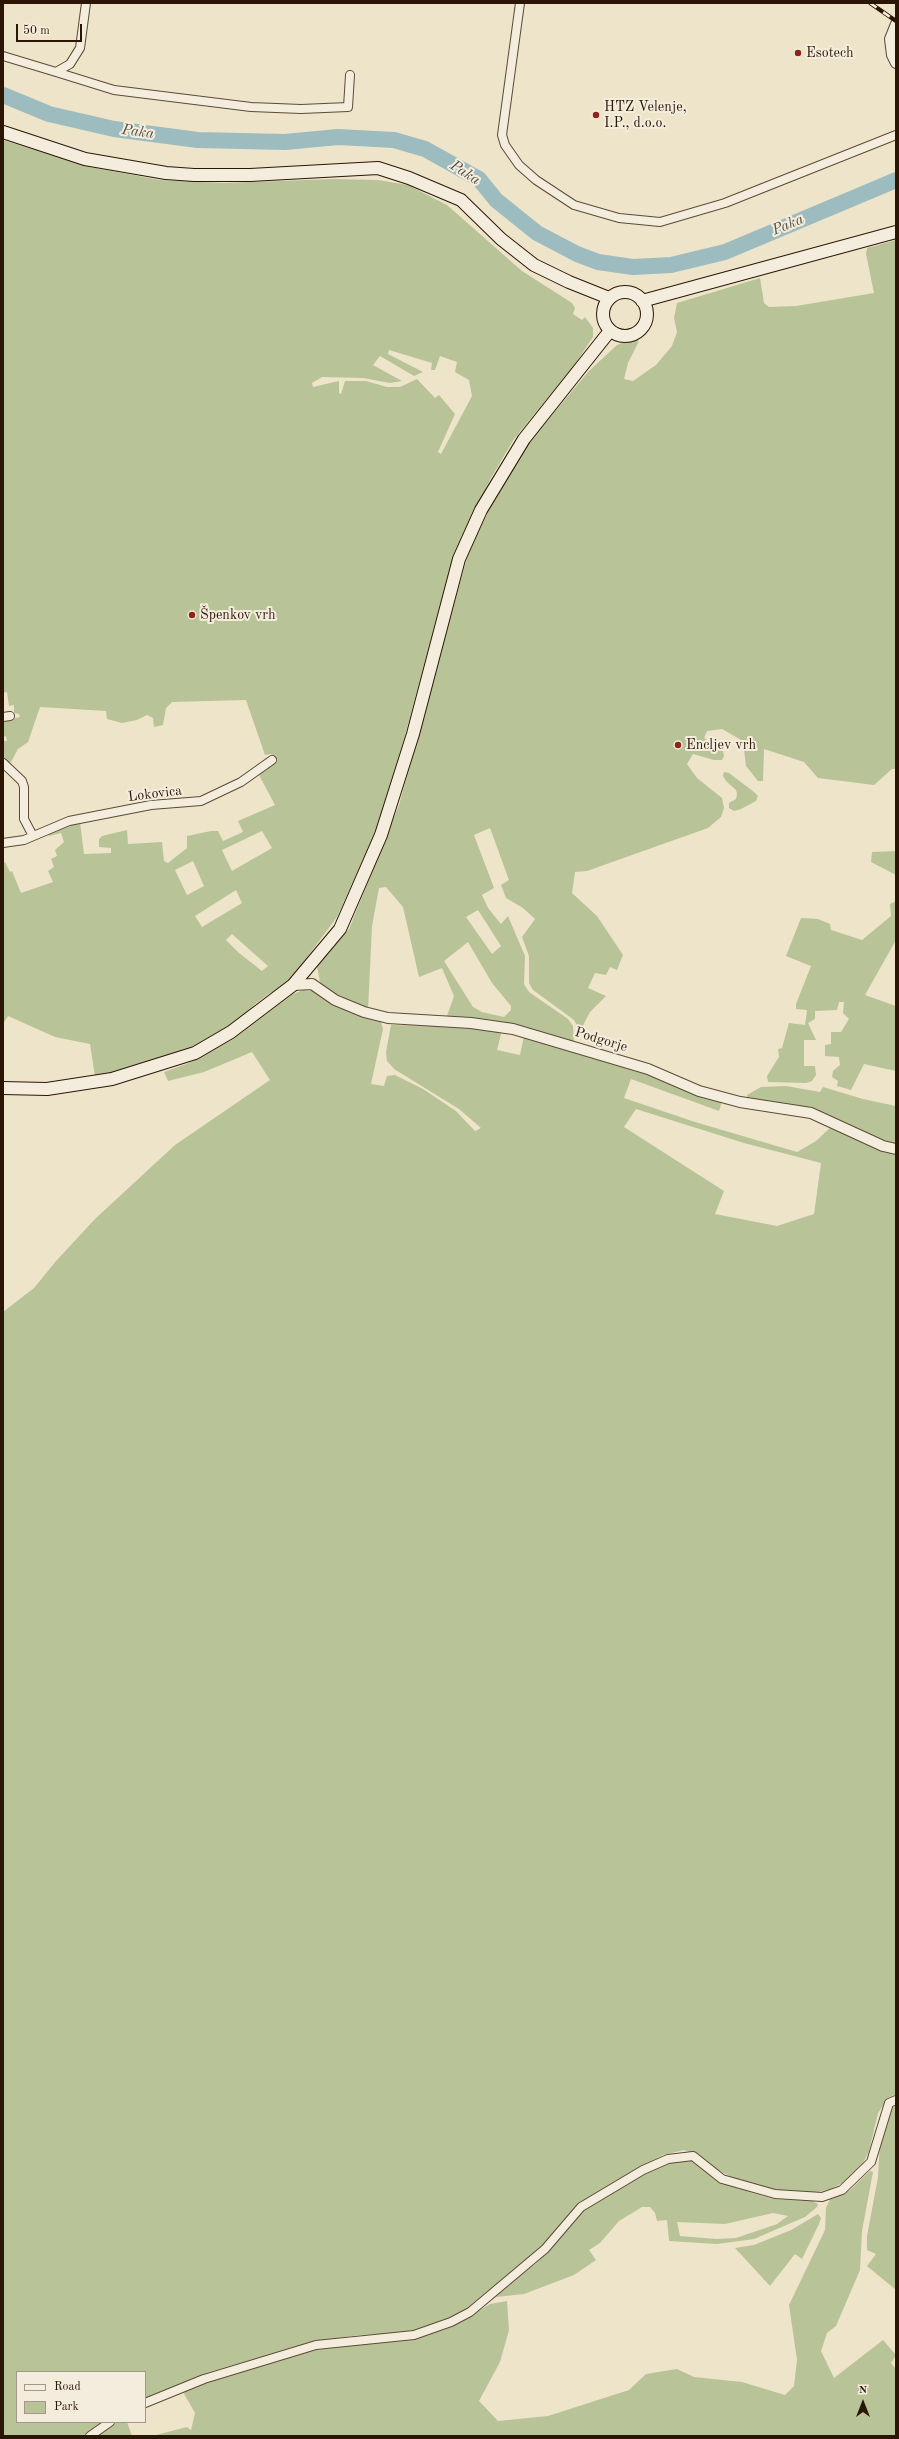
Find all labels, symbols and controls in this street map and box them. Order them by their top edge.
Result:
scale bar [18,16,84,42]
text: 50 m [23,25,50,37]
place label: Esotech [806,45,854,61]
marker: Esotech [793,48,803,58]
place label: HTZ Velenje, I.P., d.o.o. [604,99,687,132]
marker: HTZ Velenje, I.P., d.o.o. [591,110,601,120]
water label: Paka [121,121,155,143]
water label: Paka [446,157,484,189]
water label: Paka [769,210,807,240]
place label: Špenkov vrh [200,607,276,623]
marker: Špenkov vrh [187,610,197,620]
place label: Encljev vrh [686,737,756,753]
marker: Encljev vrh [673,740,683,750]
street label: Lokovica [127,782,183,806]
street label: Podgorje [573,1024,629,1056]
legend [16,2371,146,2423]
text: Road [54,2381,81,2393]
north arrow [843,2383,883,2423]
text: N [859,2385,867,2396]
text: Park [54,2401,79,2413]

